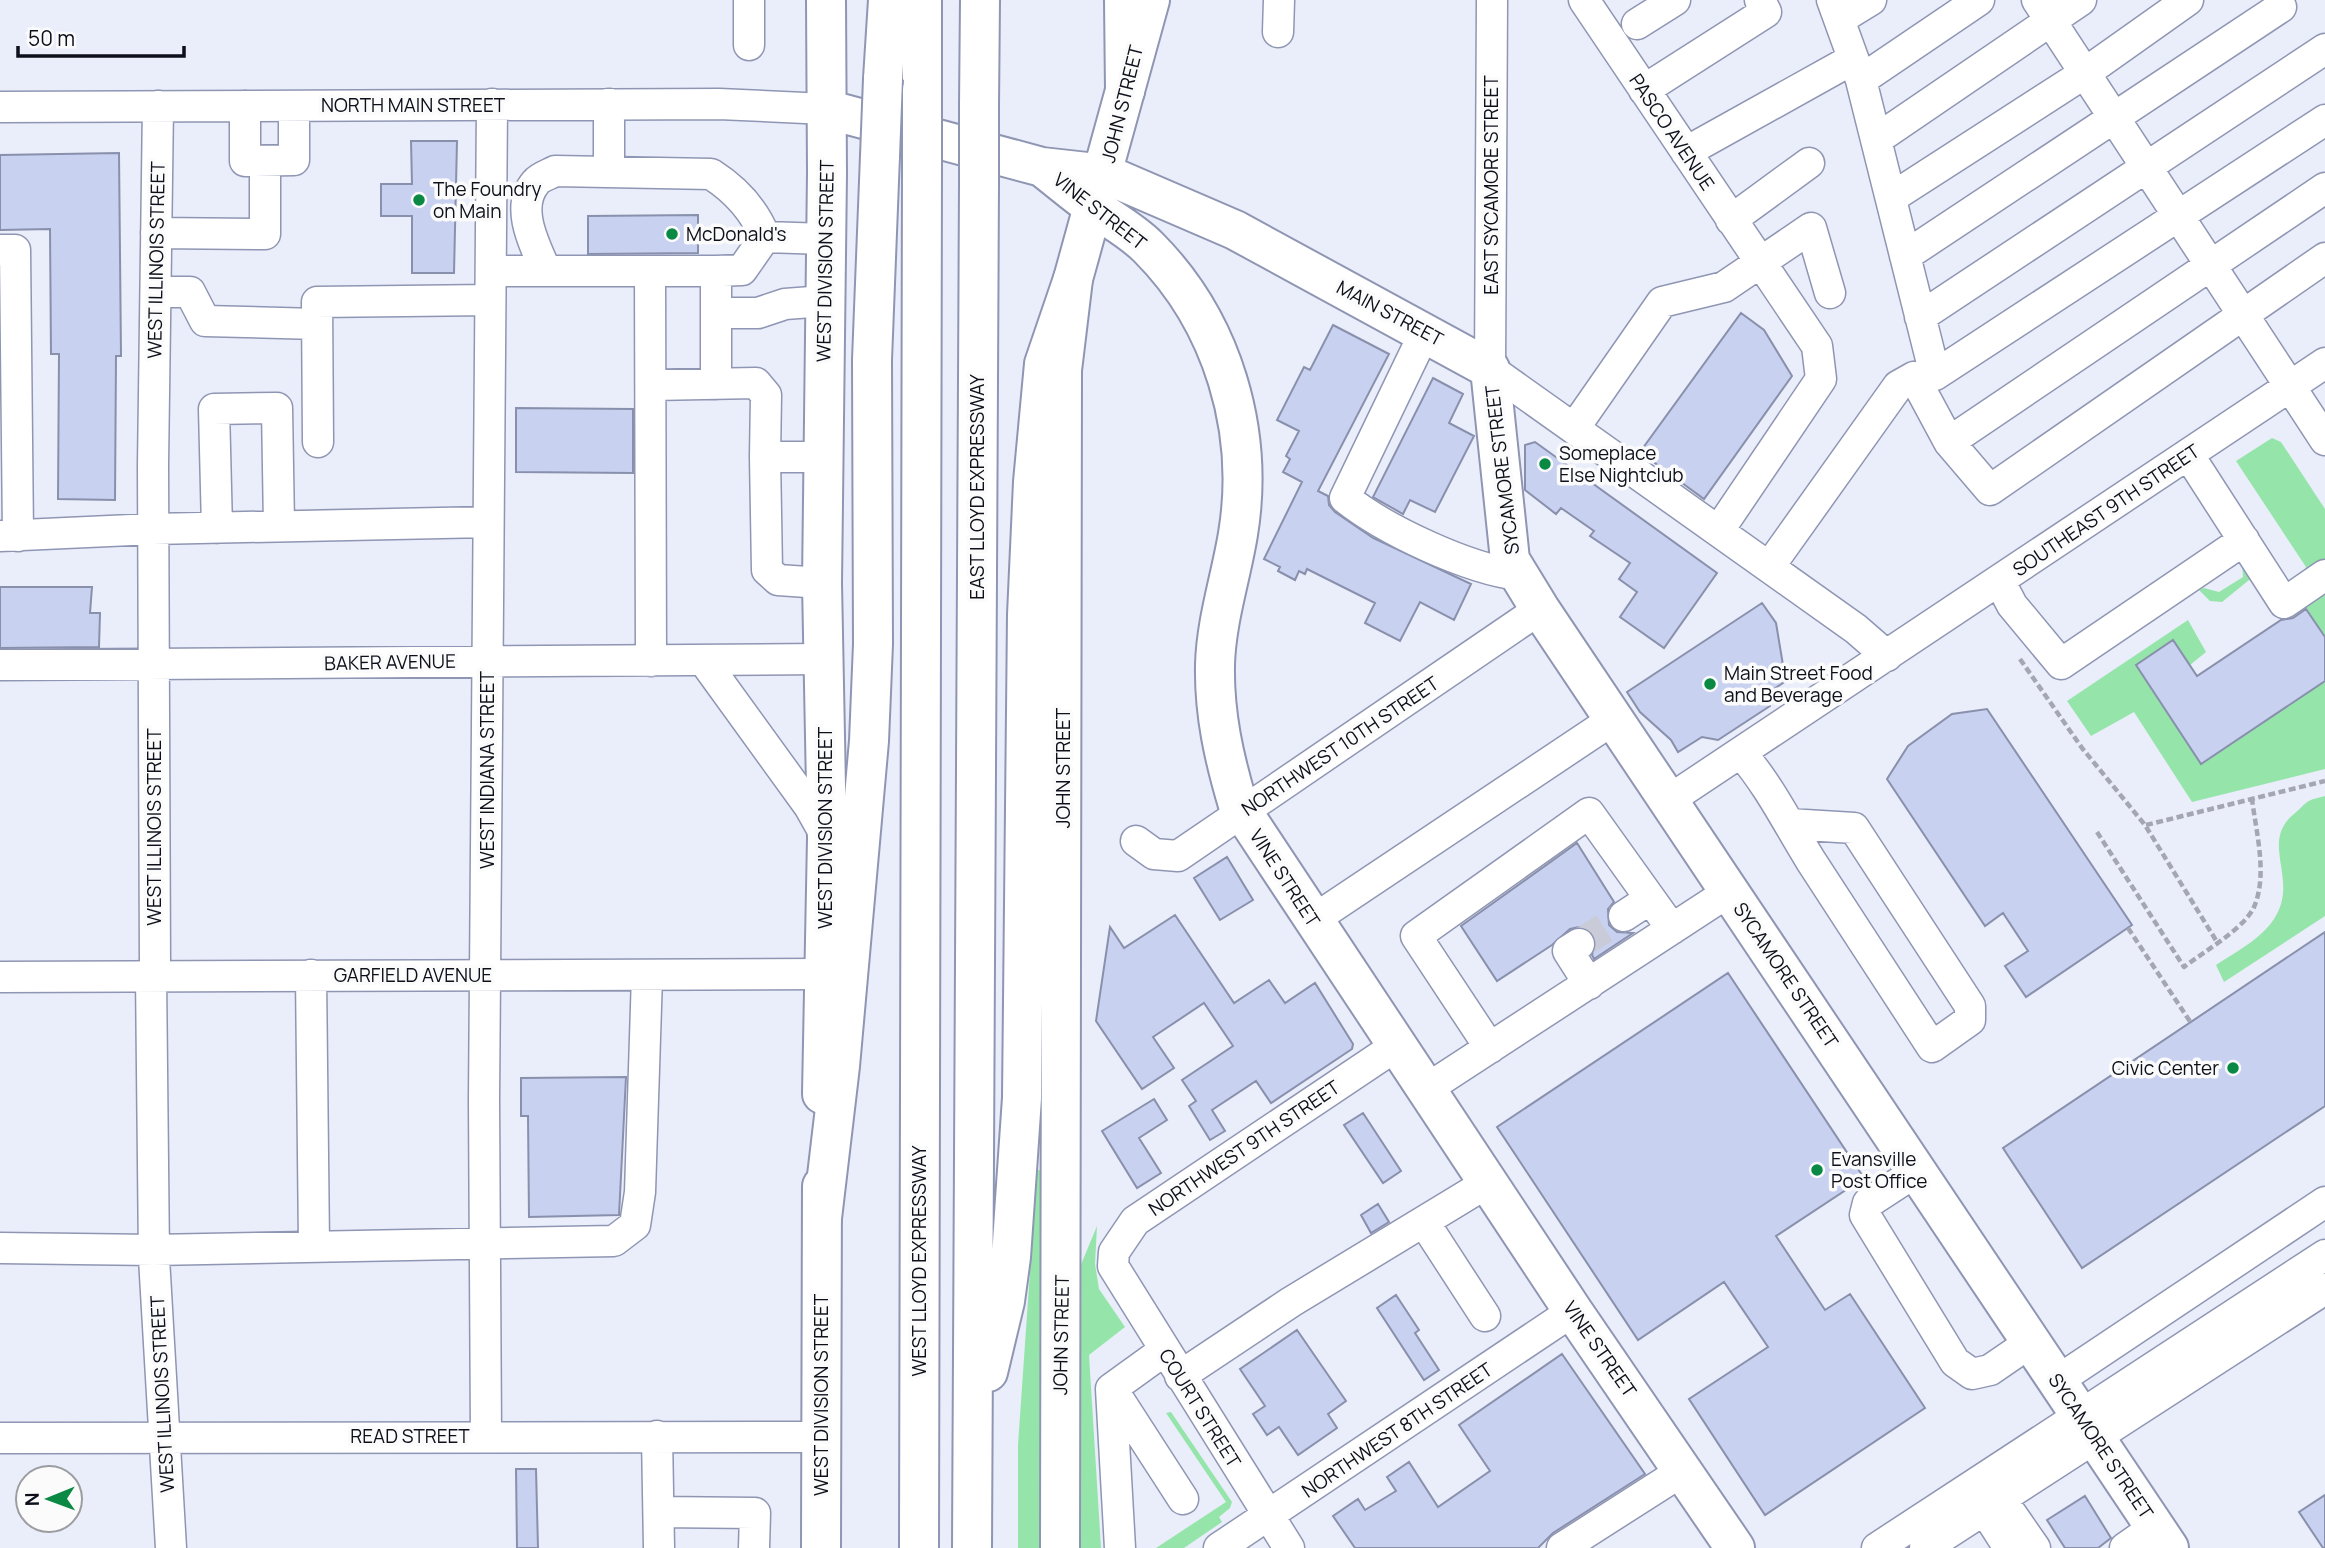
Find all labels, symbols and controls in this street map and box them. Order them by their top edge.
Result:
scale bar [18,14,184,58]
text: 50 m [28,24,75,52]
street label: JOHN STREET [1095,42,1149,166]
street label: PASCO AVENUE [1623,69,1721,195]
street label: EAST SYCAMORE STREET [1478,75,1504,295]
street label: NORTH MAIN STREET [321,92,506,118]
street label: WEST DIVISION STREET [810,159,840,362]
street label: WEST ILLINOIS STREET [141,160,171,359]
street label: VINE STREET [1048,166,1152,256]
place label: The Foundry on Main [433,176,542,224]
marker: The Foundry on Main [411,192,427,208]
place label: McDonald's [686,221,787,247]
marker: McDonald's [664,226,680,242]
street label: MAIN STREET [1332,274,1448,352]
street label: EAST LLOYD EXPRESSWAY [964,374,990,600]
street label: SYCAMORE STREET [1479,383,1525,556]
street label: SOUTHEAST 9TH STREET [2008,437,2205,582]
place label: Someplace Else Nightclub [1559,440,1684,488]
marker: Someplace Else Nightclub [1537,456,1553,472]
street label: BAKER AVENUE [324,648,456,676]
place label: Main Street Food and Beverage [1724,660,1873,708]
street label: WEST INDIANA STREET [474,670,500,869]
street label: NORTHWEST 10TH STREET [1236,670,1444,822]
marker: Main Street Food and Beverage [1702,676,1718,692]
street label: JOHN STREET [1050,707,1076,828]
street label: WEST DIVISION STREET [812,726,838,929]
street label: WEST ILLINOIS STREET [141,728,167,926]
street label: VINE STREET [1244,824,1327,932]
street label: SYCAMORE STREET [1728,897,1845,1054]
street label: GARFIELD AVENUE [334,962,492,988]
place label: Civic Center [2112,1055,2219,1081]
marker: Civic Center [2225,1060,2241,1076]
street label: NORTHWEST 9TH STREET [1143,1074,1345,1222]
street label: WEST LLOYD EXPRESSWAY [906,1145,932,1377]
place label: Evansville Post Office [1831,1146,1927,1194]
marker: Evansville Post Office [1809,1162,1825,1178]
street label: JOHN STREET [1047,1274,1075,1395]
street label: WEST DIVISION STREET [808,1293,834,1496]
street label: WEST ILLINOIS STREET [144,1294,180,1493]
street label: VINE STREET [1557,1296,1643,1403]
street label: COURT STREET [1153,1344,1247,1473]
street label: NORTHWEST 8TH STREET [1297,1356,1498,1504]
street label: SYCAMORE STREET [2043,1368,2160,1525]
street label: READ STREET [350,1423,470,1449]
north arrow [14,1464,84,1534]
text: N [19,1492,45,1506]

